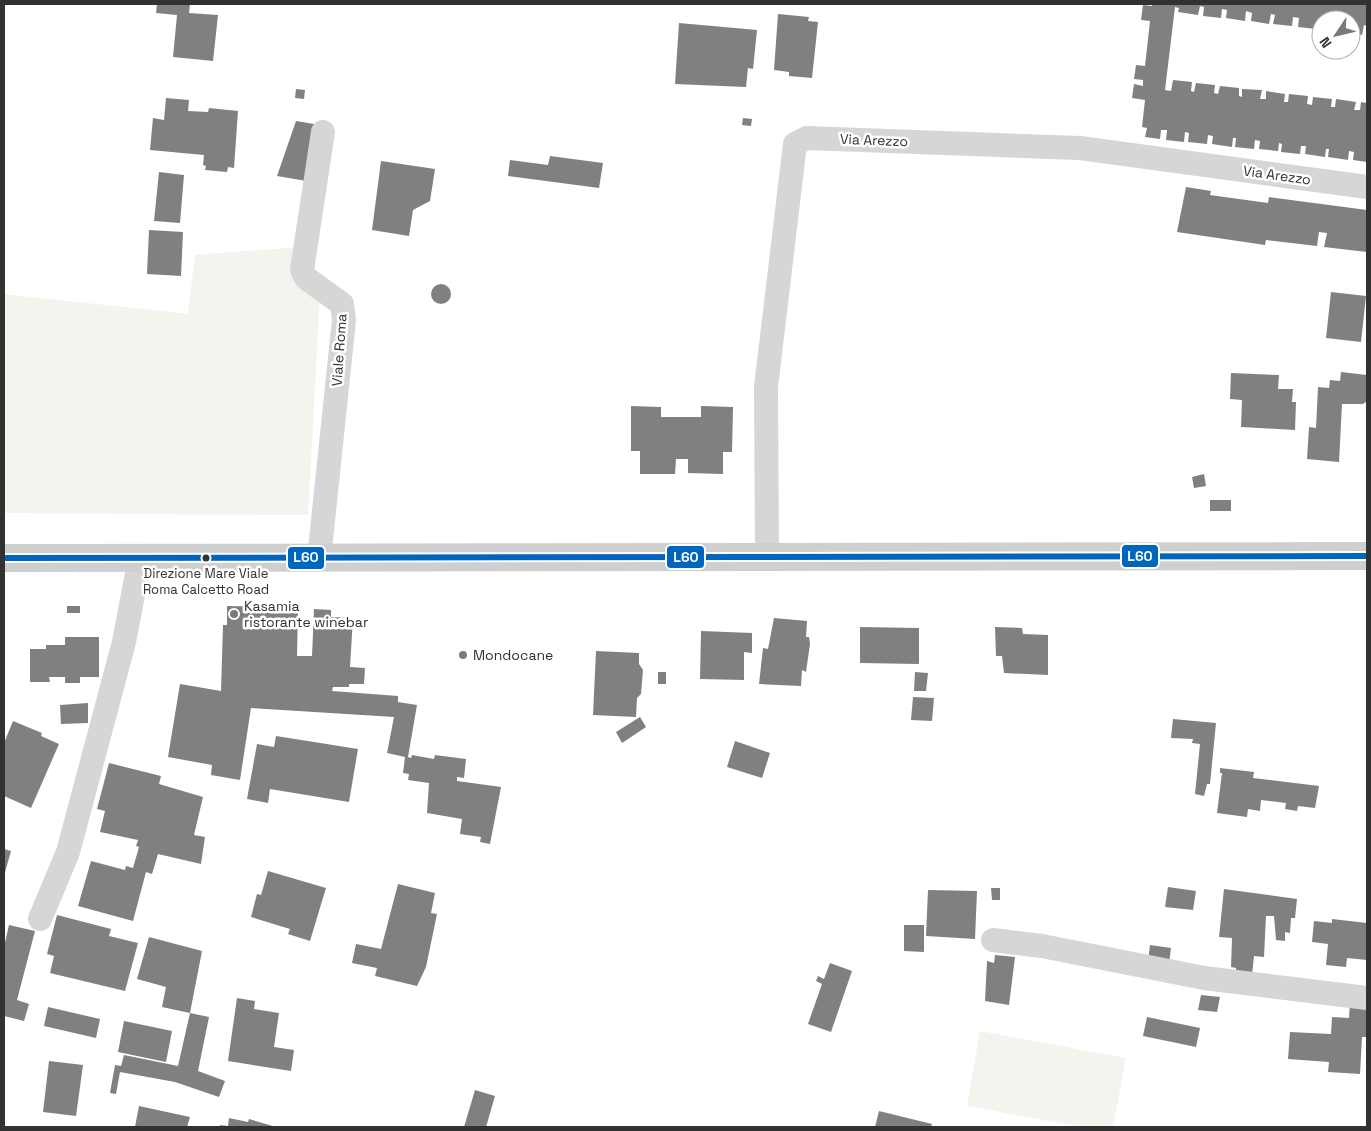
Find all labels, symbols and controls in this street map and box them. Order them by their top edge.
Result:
north arrow [1311,10,1361,60]
text: N [1315,33,1335,51]
street label: Via Arezzo [839,130,909,150]
street label: Via Arezzo [1242,161,1312,189]
street label: Viale Roma [327,313,351,387]
line badge: L60 [1121,544,1159,568]
line badge: L60 [666,545,705,569]
line badge: L60 [287,546,325,570]
text: L60 [1127,547,1153,565]
text: L60 [293,548,319,566]
text: L60 [673,548,699,566]
marker: Direzione Mare Viale Roma Calcetto Road [201,553,211,563]
place label: Direzione Mare Viale Roma Calcetto Road [143,565,269,598]
place label: Kasamia ristorante winebar [244,597,368,631]
marker: Kasamia ristorante winebar [228,608,240,620]
place label: Mondocane [473,646,553,664]
marker: Mondocane [457,649,469,661]

